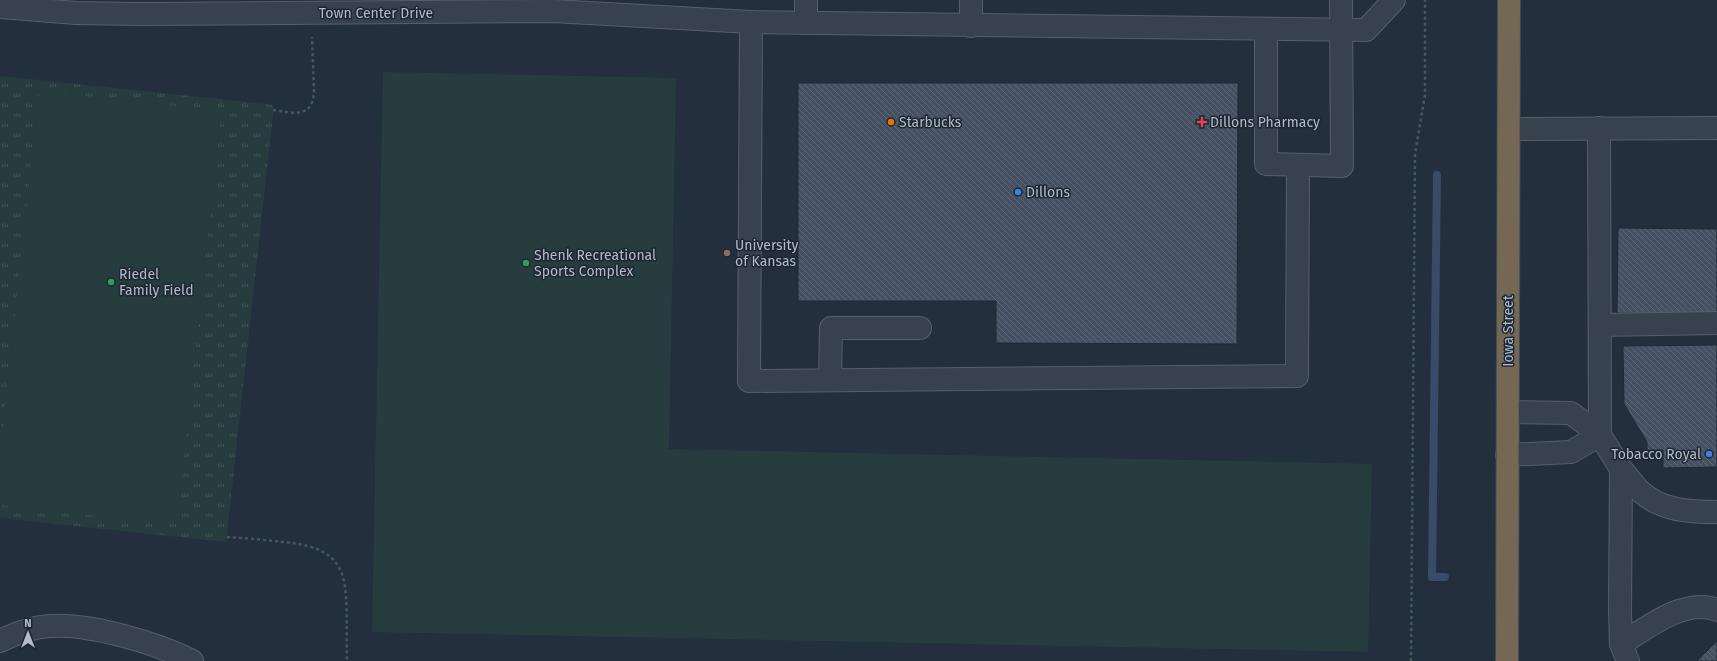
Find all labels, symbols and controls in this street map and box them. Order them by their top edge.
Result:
street label: Town Center Drive [319,5,433,22]
place label: Starbucks [899,114,962,131]
place label: Dillons Pharmacy [1210,114,1320,131]
marker: Starbucks [886,117,896,127]
marker: Dillons Pharmacy [1197,117,1207,127]
place label: Dillons [1026,184,1070,201]
marker: Dillons [1013,187,1023,197]
place label: University of Kansas [735,237,799,270]
place label: Shenk Recreational Sports Complex [534,247,656,280]
marker: University of Kansas [722,248,732,258]
marker: Shenk Recreational Sports Complex [521,258,531,268]
place label: Riedel Family Field [119,266,194,299]
marker: Riedel Family Field [106,277,116,287]
street label: Iowa Street [1500,294,1517,367]
place label: Tobacco Royal [1611,446,1701,463]
marker: Tobacco Royal [1704,449,1714,459]
north arrow [8,613,48,653]
text: N [24,617,32,630]

